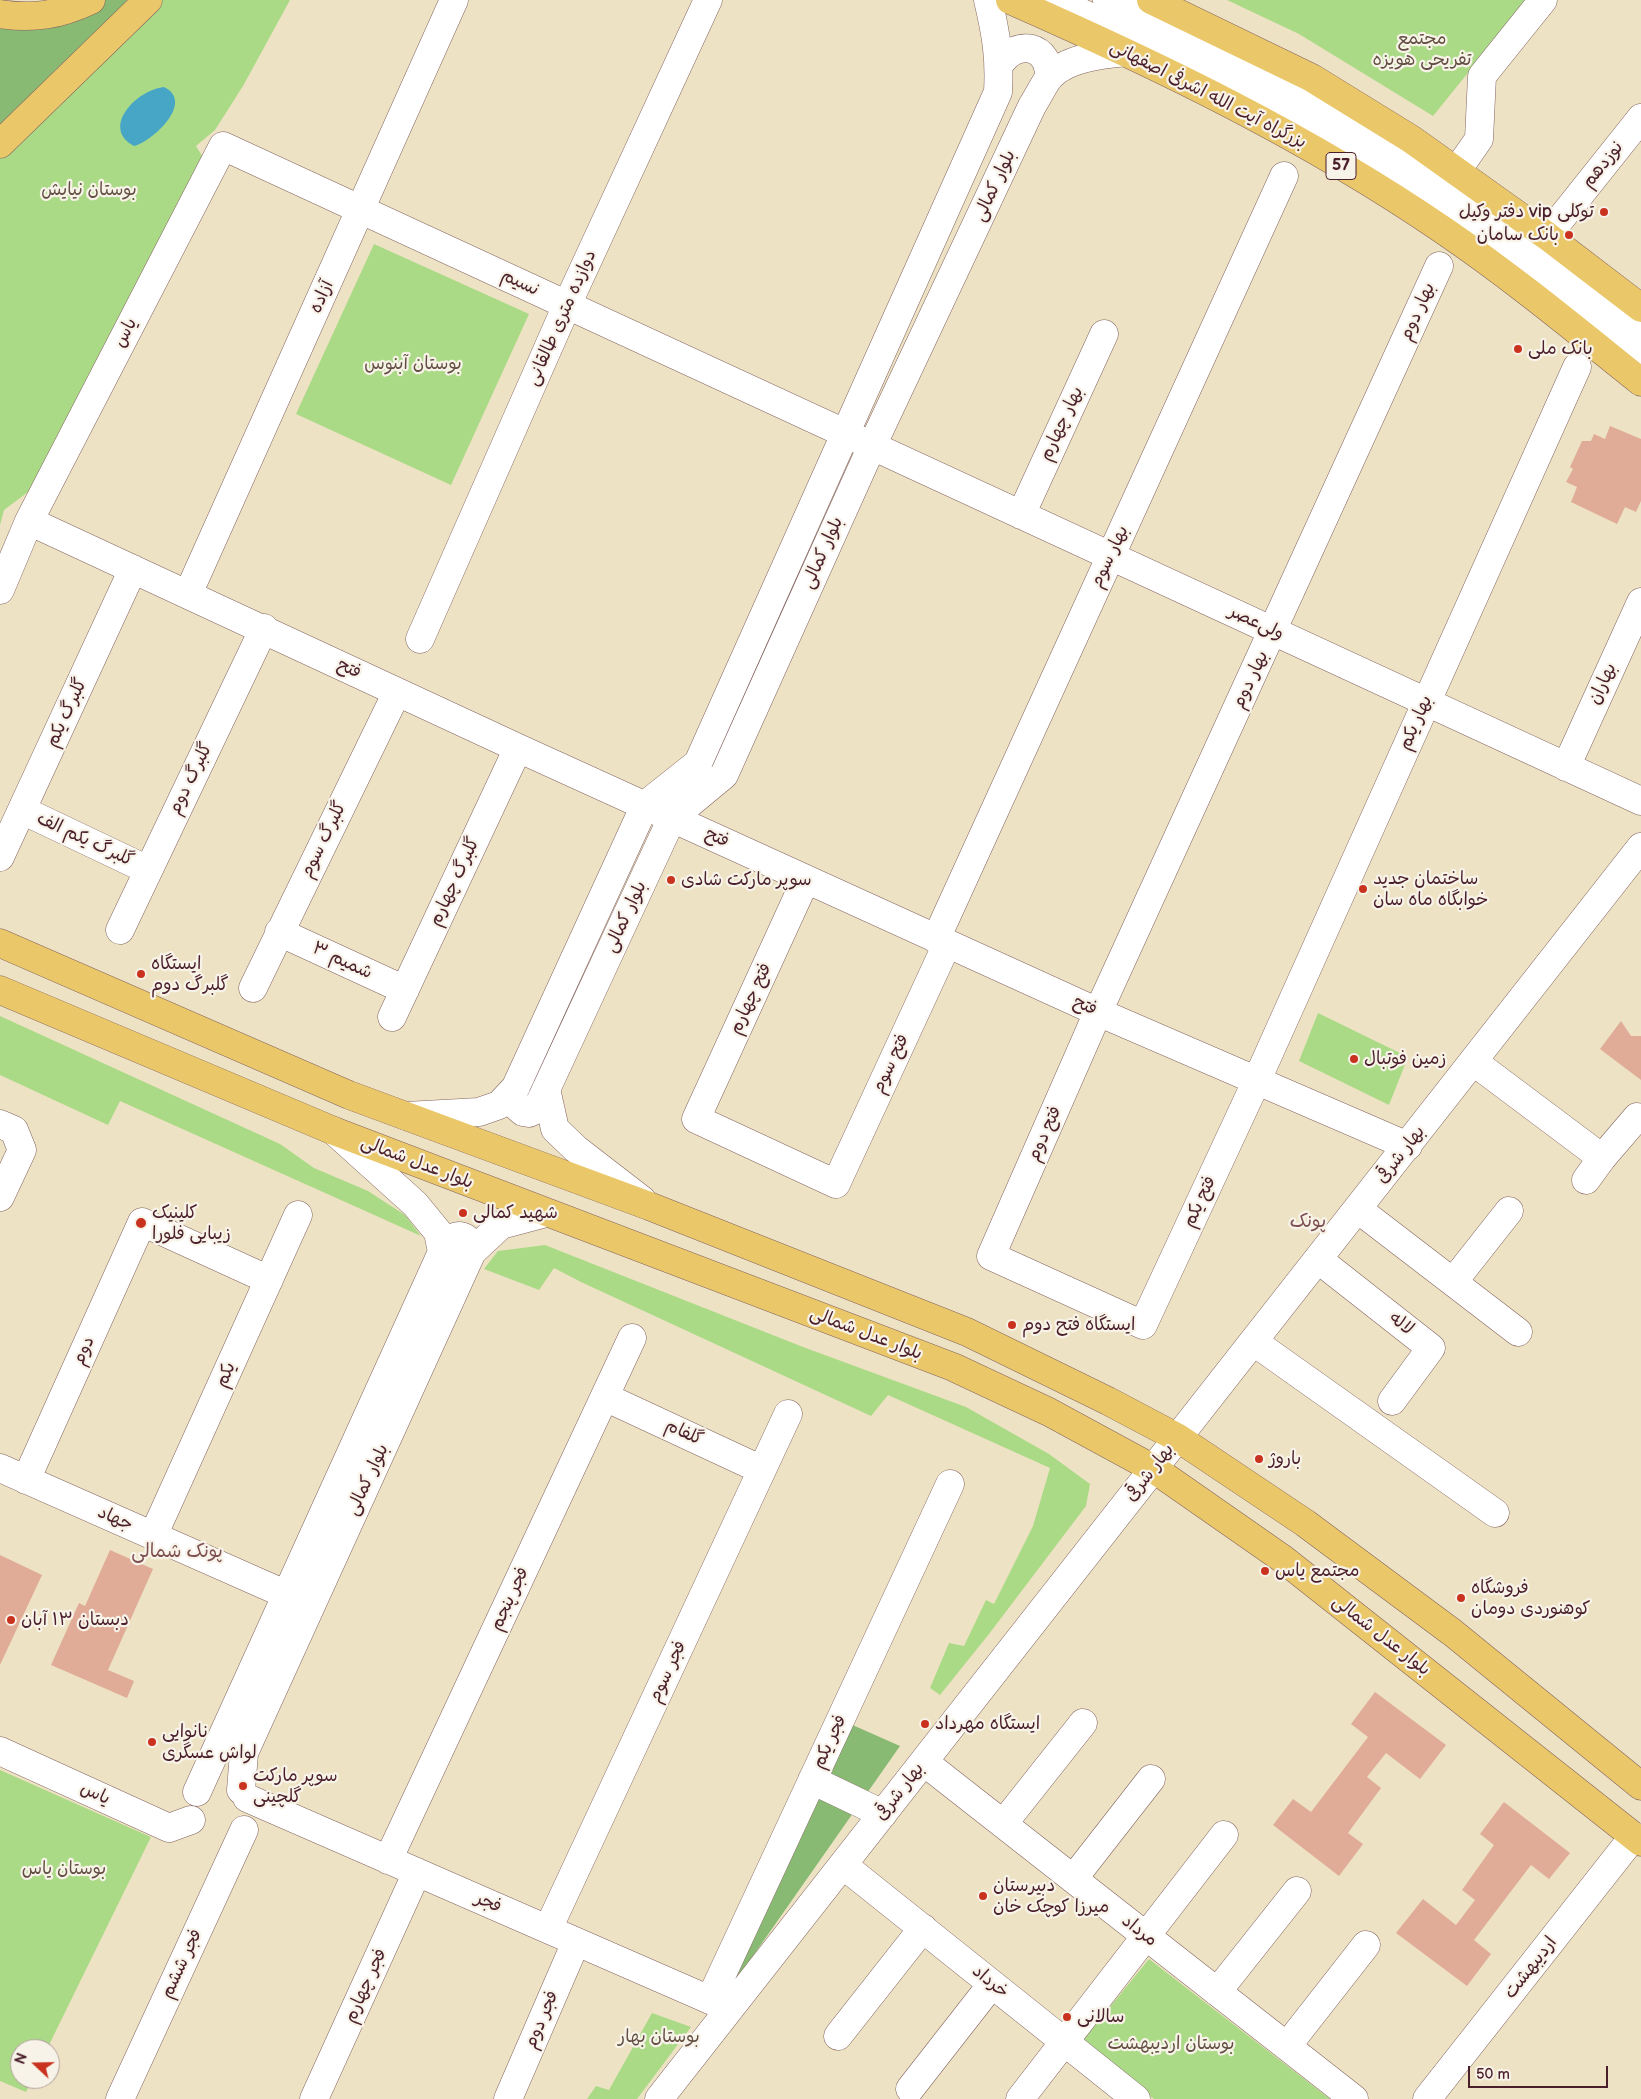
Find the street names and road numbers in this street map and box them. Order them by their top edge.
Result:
street label: بزرگراه آیت الله اشرفی اصفهانی [1106,36,1310,154]
street label: نوزدهم [1578,137,1628,193]
street label: بلوار کمالی [969,147,1021,225]
road number: 57 [1326,153,1356,180]
street label: دوازده متری طالقانی [522,247,602,389]
street label: نسیم [498,265,542,301]
street label: آزاده [305,277,339,317]
street label: بهار دوم [1396,280,1440,344]
street label: یاس [109,315,143,351]
street label: بهار چهارم [1035,383,1089,465]
street label: بلوار کمالی [798,514,848,592]
street label: بهار سوم [1086,522,1134,592]
street label: ولی‌عصر [1225,601,1287,645]
street label: بهار دوم [1228,648,1274,712]
street label: فتح [334,654,364,684]
street label: بهاران [1584,660,1622,708]
street label: گلبرگ یکم [42,675,92,751]
street label: بهار یکم [1394,692,1438,754]
street label: گلبرگ دوم [164,739,218,819]
street label: گلبرگ سوم [296,798,352,882]
street label: گلبرگ یکم الف [33,808,137,872]
street label: فتح [702,823,732,853]
street label: گلبرگ چهارم [425,834,485,930]
street label: بلوار کمالی [600,878,652,956]
street label: شمیم ۳ [308,938,376,984]
street label: فتح چهارم [725,960,777,1038]
street label: فتح [1070,991,1100,1021]
street label: فتح سوم [868,1031,914,1097]
street label: فتح دوم [1023,1103,1067,1165]
street label: بهار شرقی [1372,1122,1430,1188]
street label: بلوار عدل شمالی [358,1132,476,1194]
street label: فتح یکم [1179,1173,1221,1231]
street label: بلوار عدل شمالی [807,1303,925,1365]
street label: لاله [1384,1308,1418,1340]
street label: دوم [68,1333,100,1369]
street label: یکم [211,1359,241,1391]
street label: گلفام [662,1415,706,1451]
street label: بهار شرقی [1121,1440,1179,1506]
street label: بلوار کمالی [342,1441,394,1519]
street label: جهاد [94,1502,136,1536]
street label: فجر پنجم [486,1564,534,1634]
street label: بلوار عدل شمالی [1328,1591,1434,1681]
street label: فجر سوم [644,1638,692,1706]
street label: فجر یکم [808,1712,852,1772]
street label: بهار شرقی [871,1759,929,1825]
street label: یاس [77,1778,113,1810]
street label: فجر [471,1888,505,1918]
street label: مرداد [1117,1910,1161,1952]
street label: فجر ششم [157,1926,207,2002]
street label: اردیبهشت [1500,1933,1562,2003]
street label: فجر چهارم [340,1945,392,2027]
street label: خرداد [967,1961,1013,2003]
street label: فجر دوم [520,1988,564,2052]

